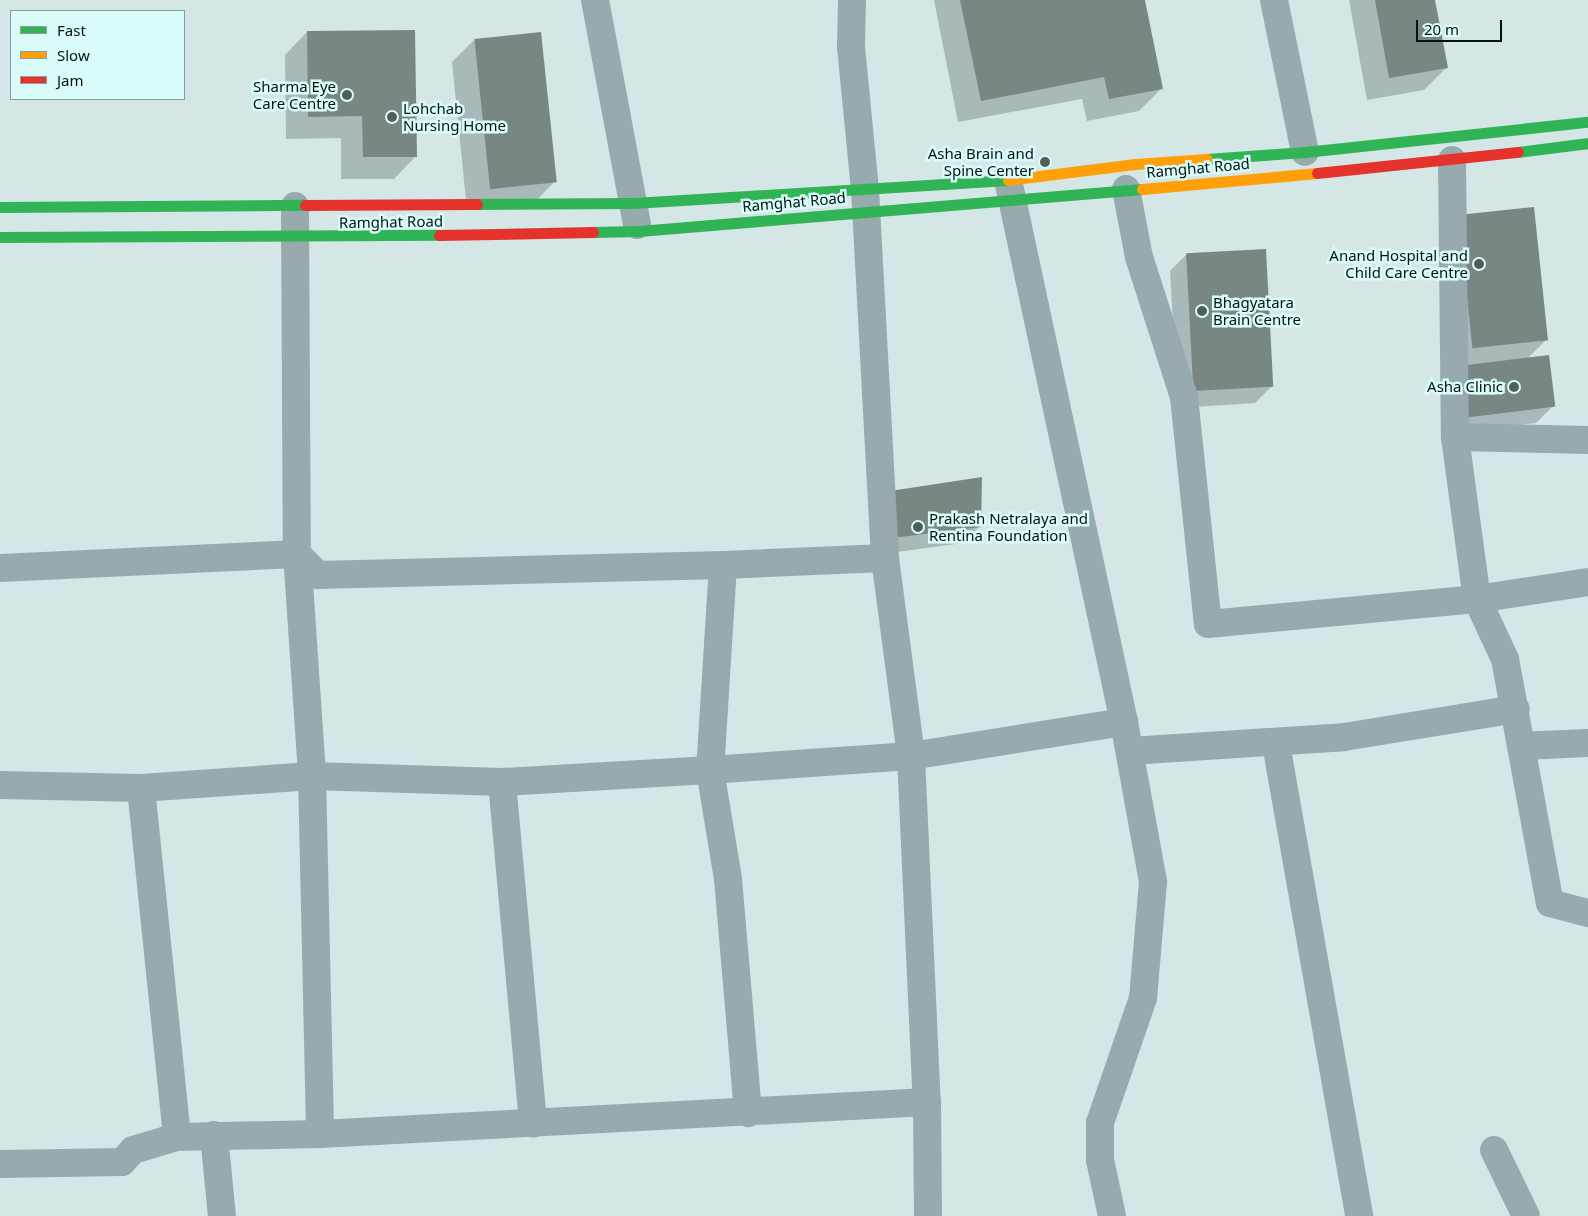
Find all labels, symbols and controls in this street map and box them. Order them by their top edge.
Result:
legend [10,10,185,100]
scale bar [1418,10,1504,42]
text: 20 m [1424,19,1459,39]
text: Fast [57,20,86,40]
text: Slow [57,45,90,65]
text: Jam [57,70,84,90]
place label: Sharma Eye Care Centre [253,77,336,112]
marker: Sharma Eye Care Centre [340,88,354,102]
place label: Lohchab Nursing Home [403,99,506,134]
marker: Lohchab Nursing Home [385,110,399,124]
place label: Asha Brain and Spine Center [928,144,1034,179]
marker: Asha Brain and Spine Center [1038,155,1052,169]
street label: Ramghat Road [1145,155,1251,181]
street label: Ramghat Road [741,189,847,215]
street label: Ramghat Road [339,212,443,232]
place label: Anand Hospital and Child Care Centre [1329,246,1468,281]
marker: Anand Hospital and Child Care Centre [1472,257,1486,271]
place label: Bhagyatara Brain Centre [1213,293,1301,328]
marker: Bhagyatara Brain Centre [1195,304,1209,318]
place label: Asha Clinic [1427,378,1503,396]
marker: Asha Clinic [1507,380,1521,394]
place label: Prakash Netralaya and Rentina Foundation [929,509,1088,544]
marker: Prakash Netralaya and Rentina Foundation [911,520,925,534]

